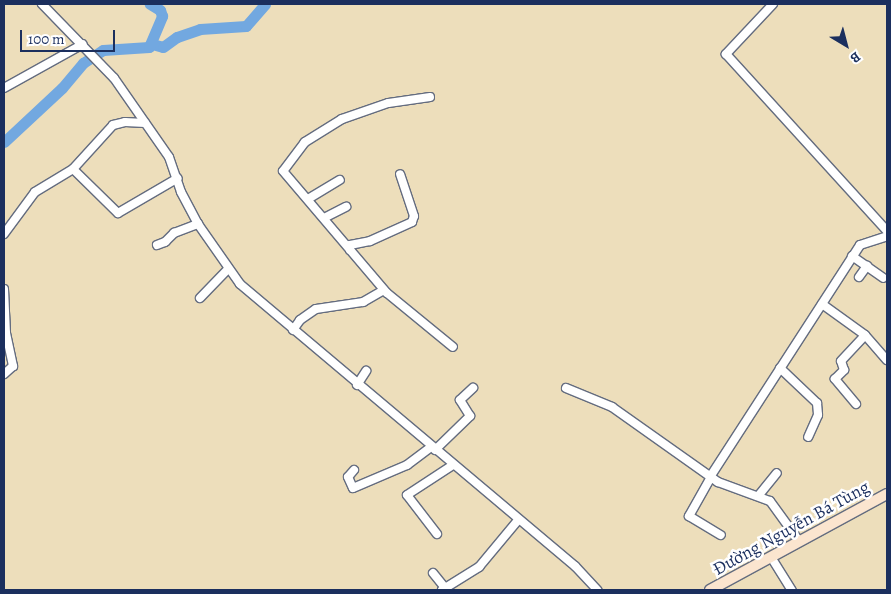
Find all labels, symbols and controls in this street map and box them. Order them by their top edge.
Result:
scale bar [22,20,118,52]
north arrow [821,20,871,70]
text: 100 m [28,29,65,49]
text: B [846,47,865,68]
street label: Đường Nguyễn Bá Tùng [709,476,873,580]

